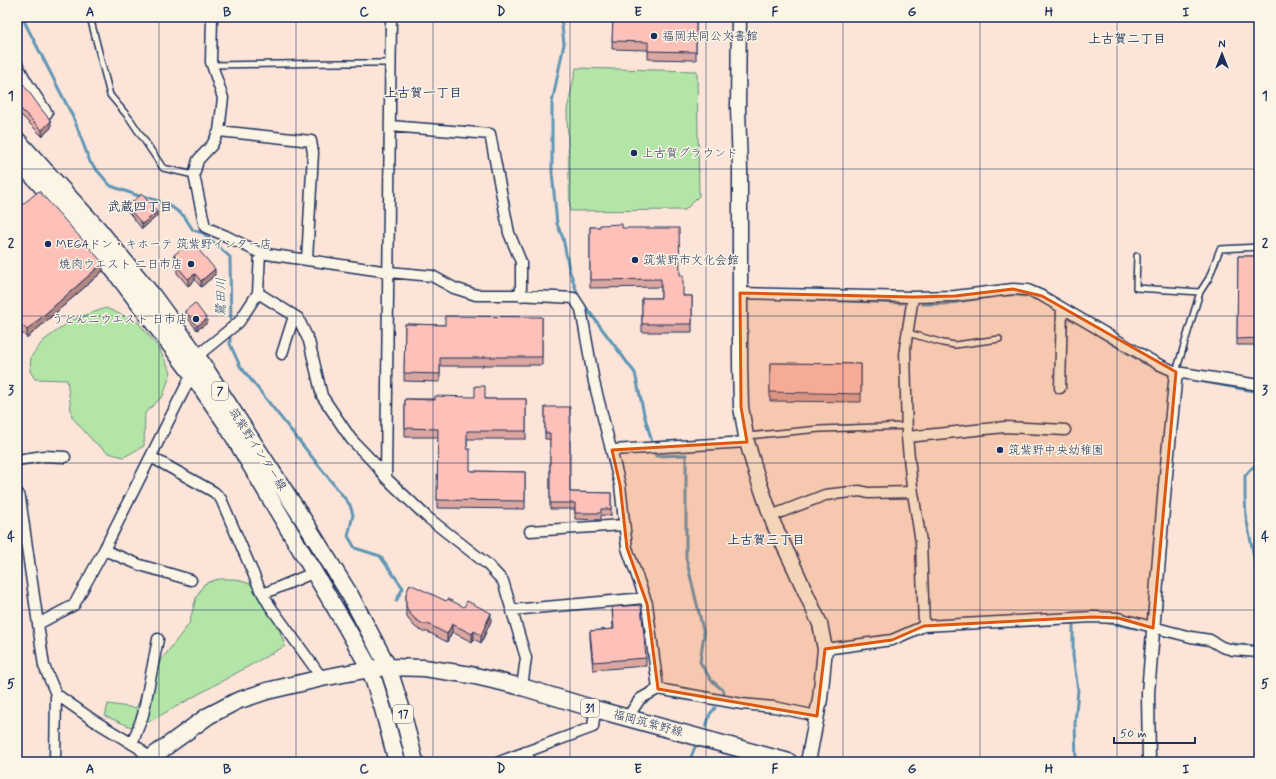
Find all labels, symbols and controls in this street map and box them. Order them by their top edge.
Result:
text: A [86,4,94,21]
text: B [223,4,232,21]
text: C [359,4,369,21]
text: D [497,4,506,21]
text: E [634,4,642,21]
text: F [772,4,779,21]
text: G [908,4,917,21]
text: H [1045,4,1054,21]
text: I [1183,4,1190,21]
place label: 福岡共同公文書館 [662,29,758,45]
marker: 福岡共同公文書館 [649,31,659,41]
district label: 上古賀二丁目 [1088,31,1166,48]
north arrow [1202,34,1242,74]
text: N [1218,38,1226,52]
district label: 上古賀一丁目 [384,85,462,102]
text: 1 [8,88,14,105]
text: 1 [1262,88,1268,105]
place label: 上古賀グラウンド [642,146,738,162]
marker: 上古賀グラウンド [629,148,639,158]
district label: 武蔵四丁目 [107,199,173,216]
text: 2 [8,235,15,252]
text: 2 [1262,235,1269,252]
place label: MEGAドン・キホーテ 筑紫野インター店 [56,237,272,253]
marker: MEGAドン・キホーテ 筑紫野インター店 [43,239,53,249]
place label: 筑紫野市文化会館 [643,253,739,269]
marker: 筑紫野市文化会館 [630,255,640,265]
place label: 焼肉ウエスト 二日市店 [59,257,183,273]
marker: 焼肉ウエスト 二日市店 [186,259,196,269]
water label: 鷺田川 [213,277,230,317]
place label: うどん二ウエスト 日市店 [52,312,188,328]
marker: うどん二ウエスト 日市店 [191,314,201,324]
text: 3 [8,382,14,399]
road number: 7 [212,382,228,400]
text: 3 [1262,382,1268,399]
street label: 筑紫野インター線 [224,405,290,494]
place label: 筑紫野中央幼稚園 [1008,443,1104,459]
marker: 筑紫野中央幼稚園 [995,445,1005,455]
text: 4 [7,529,15,546]
text: 4 [1261,529,1269,546]
district label: 上古賀三丁目 [727,532,805,549]
text: 5 [7,676,15,693]
text: 5 [1261,676,1269,693]
road number: 31 [581,699,599,717]
road number: 17 [393,705,413,723]
street label: 福岡筑紫野線 [611,707,685,741]
scale bar [1114,719,1195,745]
text: 50 m [1120,726,1147,742]
text: A [86,761,94,778]
text: B [223,761,232,778]
text: C [359,761,369,778]
text: D [497,761,506,778]
text: E [634,761,642,778]
text: F [772,761,779,778]
text: G [908,761,917,778]
text: H [1045,761,1054,778]
text: I [1183,761,1190,778]

